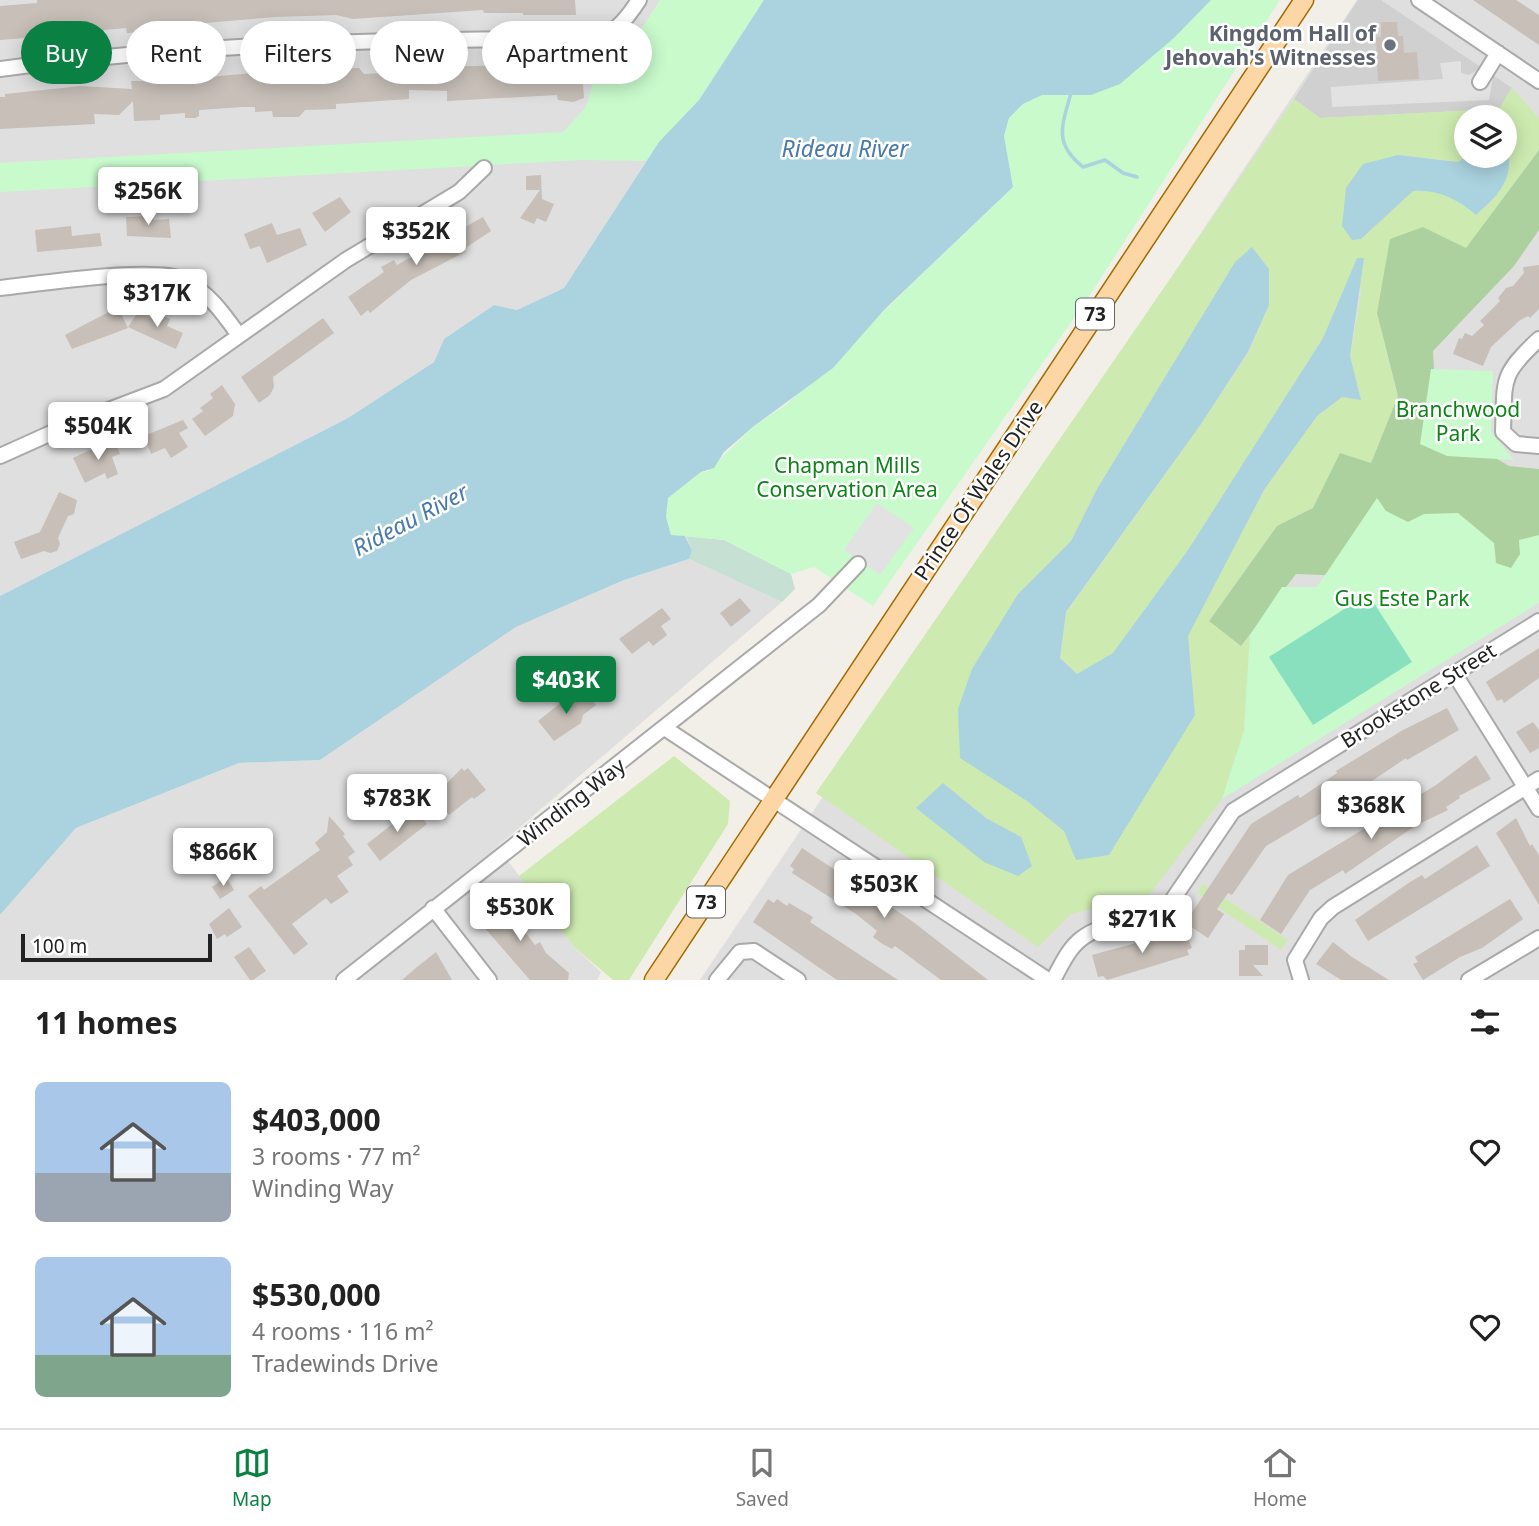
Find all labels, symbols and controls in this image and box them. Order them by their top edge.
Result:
place label: Kingdom Hall of Jehovah's Witnesses [1163,19,1378,71]
chip: Buy [21,21,112,84]
chip: Rent [126,21,226,84]
chip: Filters [240,21,356,84]
chip: New [370,21,468,84]
chip: Apartment [482,21,652,84]
marker: Kingdom Hall of Jehovah's Witnesses [1382,37,1398,53]
map controls [1454,105,1517,168]
button: layers [1454,105,1517,168]
water label: Rideau River [782,132,909,164]
pin: $256K [99,168,197,227]
text: $256K [114,174,182,206]
pin: $352K [367,208,465,267]
text: $352K [382,214,450,246]
pin: $317K [108,270,206,329]
text: $317K [123,276,191,308]
road number: 73 [1076,298,1114,330]
street label: Prince Of Wales Drive [907,394,1049,586]
park label: Branchwood Park [1396,395,1520,447]
pin: $504K [49,402,147,462]
text: $504K [64,409,132,441]
park label: Chapman Mills Conservation Area [756,451,938,503]
water label: Rideau River [347,475,474,563]
park label: Gus Este Park [1335,584,1470,612]
street label: Brookstone Street [1335,636,1501,754]
pin: $403K [517,656,615,716]
text: $403K [532,663,600,695]
street label: Winding Way [511,751,631,853]
pin: $783K [348,774,446,834]
text: $783K [363,781,431,813]
pin: $368K [1322,782,1420,841]
text: $368K [1337,788,1405,820]
pin: $866K [174,828,272,888]
text: $866K [189,835,257,867]
pin: $503K [835,860,933,920]
text: $503K [850,867,918,899]
pin: $530K [471,884,569,943]
road number: 73 [687,887,725,918]
text: $530K [486,890,554,922]
pin: $271K [1093,895,1191,955]
text: $271K [1108,902,1176,934]
scale bar [21,931,212,963]
text: 100 m [32,933,87,959]
text: 11 homes [35,1002,178,1043]
icon: filters [1466,1003,1504,1041]
text: $403,000 [252,1099,381,1140]
icon: home [91,1110,175,1194]
icon: heart [1466,1133,1504,1171]
text: 3 rooms · 77 m² [252,1140,421,1172]
text: Winding Way [252,1172,394,1204]
text: $530,000 [252,1274,381,1315]
icon: home [91,1285,175,1369]
icon: heart [1466,1308,1504,1346]
text: 4 rooms · 116 m² [252,1315,434,1347]
text: Tradewinds Drive [252,1347,438,1379]
tab: Map [232,1444,272,1512]
tab: Saved [736,1444,789,1512]
tab: Home [1253,1444,1307,1512]

